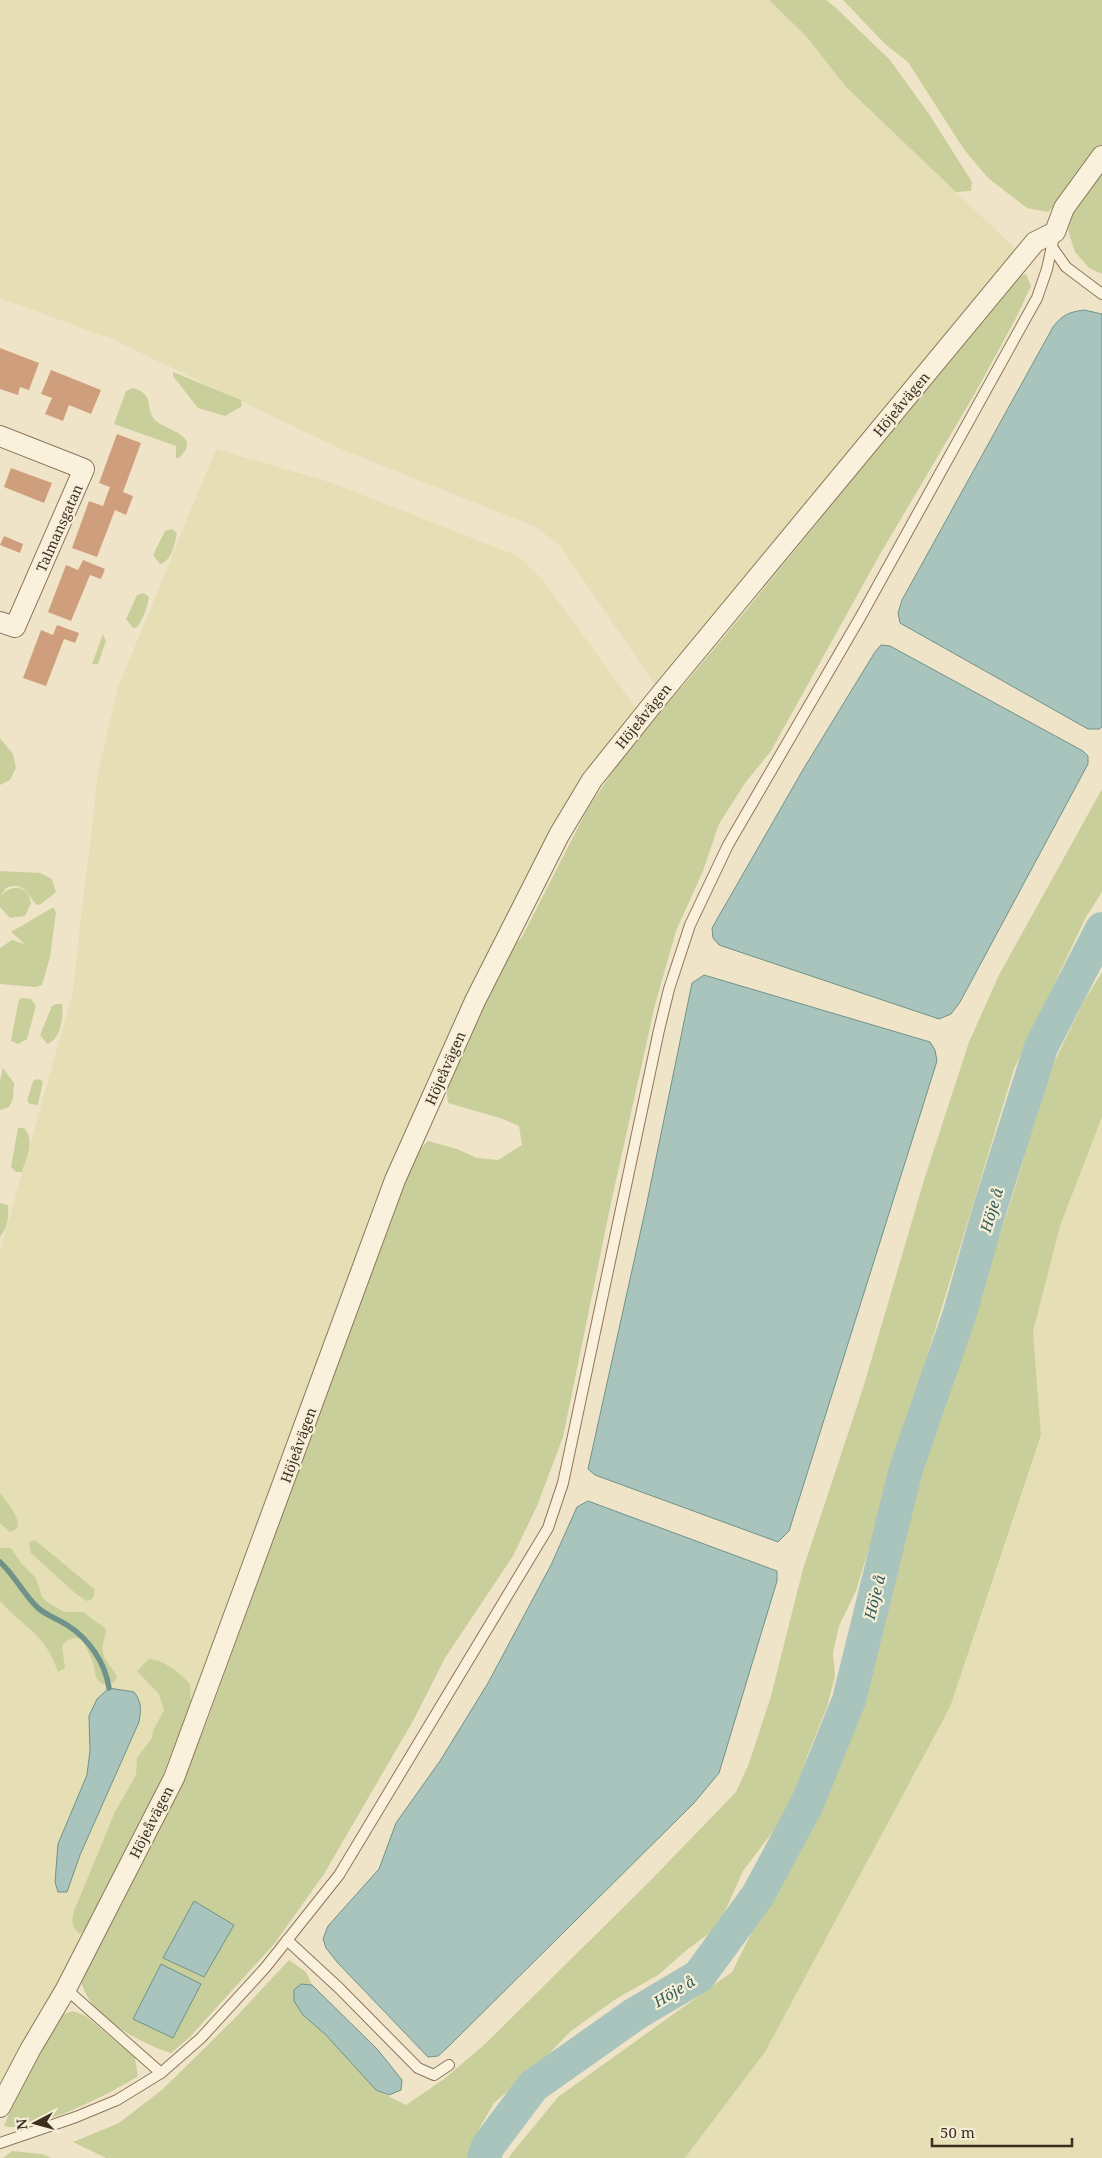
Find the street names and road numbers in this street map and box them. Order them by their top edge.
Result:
street label: Höjeåvägen [868,368,934,440]
street label: Talmansgatan [31,481,87,575]
street label: Höjeåvägen [611,679,675,753]
street label: Höjeåvägen [420,1028,470,1108]
street label: Höjeåvägen [276,1405,320,1485]
street label: Höjeåvägen [125,1783,177,1861]

